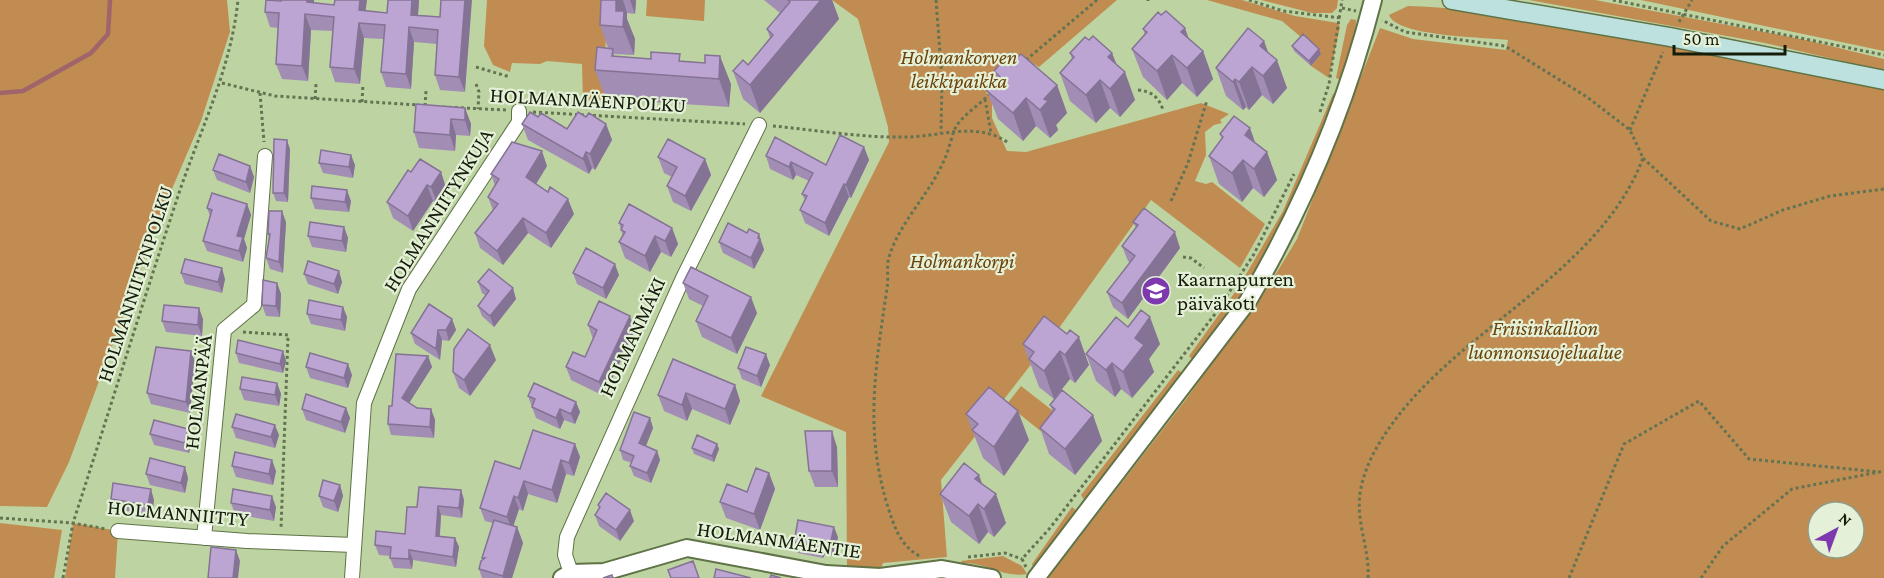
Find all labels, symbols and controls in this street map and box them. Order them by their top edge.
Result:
scale bar [1674,18,1785,56]
text: 50 m [1683,29,1720,49]
park label: Holmankorven leikkipaikka [901,45,1017,93]
street label: HOLMANMÄENPOLKU [489,83,687,117]
street label: HOLMANNIITYNKUJA [378,124,498,296]
street label: HOLMANNIITYNPOLKU [92,183,178,385]
park label: Holmankorpi [910,249,1015,273]
place label: Kaarnapurren päiväkoti [1177,267,1294,315]
street label: HOLMANMÄKI [594,273,670,401]
school or university icon: Kaarnapurren päiväkoti [1140,275,1172,307]
park label: Friisinkallion luonnonsuojelualue [1468,316,1622,364]
street label: HOLMANPÄÄ [179,333,217,451]
street label: HOLMANNIITTY [106,495,251,531]
north arrow [1806,500,1866,560]
text: N [1836,509,1855,529]
street label: HOLMANMÄENTIE [695,517,863,563]

